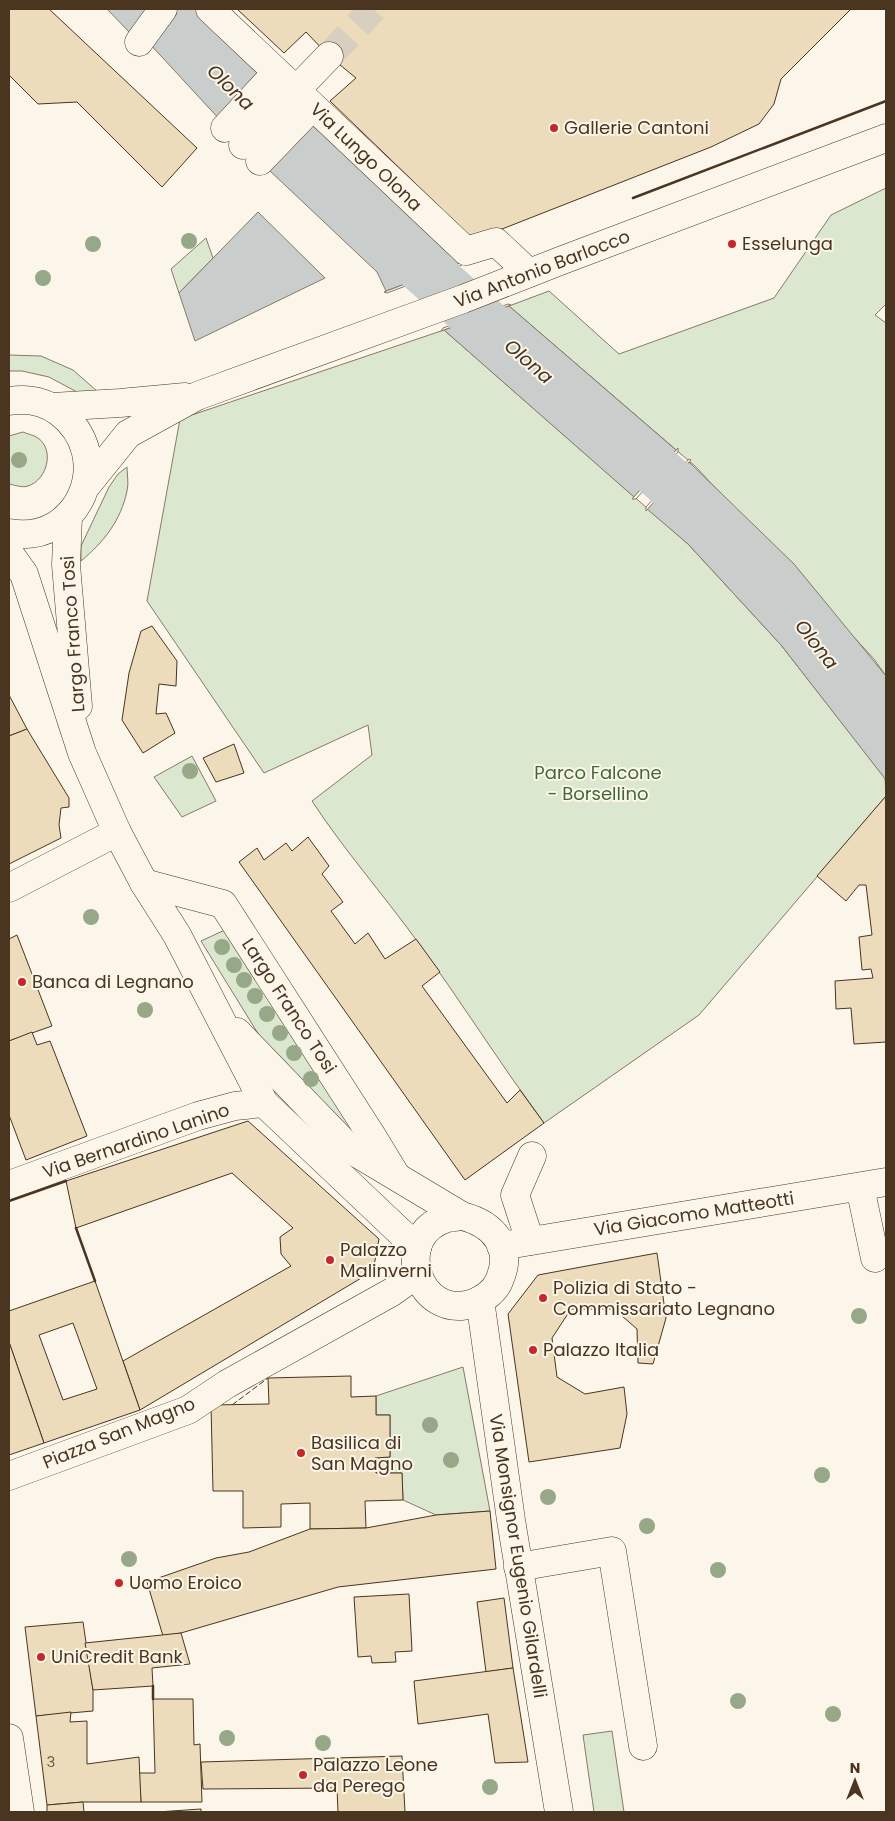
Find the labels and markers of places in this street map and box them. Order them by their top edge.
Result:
place label: Gallerie Cantoni [564,115,709,140]
marker: Gallerie Cantoni [548,122,560,134]
place label: Esselunga [742,231,833,256]
marker: Esselunga [726,238,738,250]
place label: Banca di Legnano [32,969,194,994]
marker: Banca di Legnano [16,976,28,988]
place label: Palazzo Malinverni [340,1237,432,1283]
marker: Palazzo Malinverni [324,1254,336,1266]
place label: Polizia di Stato - Commissariato Legnano [553,1275,775,1321]
marker: Polizia di Stato - Commissariato Legnano [537,1292,549,1304]
place label: Palazzo Italia [543,1337,659,1362]
marker: Palazzo Italia [527,1344,539,1356]
place label: Basilica di San Magno [311,1430,413,1476]
marker: Basilica di San Magno [295,1447,307,1459]
place label: Uomo Eroico [129,1570,242,1595]
marker: Uomo Eroico [113,1577,125,1589]
place label: UniCredit Bank [51,1644,184,1669]
marker: UniCredit Bank [35,1651,47,1663]
place label: Palazzo Leone da Perego [313,1752,438,1798]
marker: Palazzo Leone da Perego [297,1769,309,1781]

